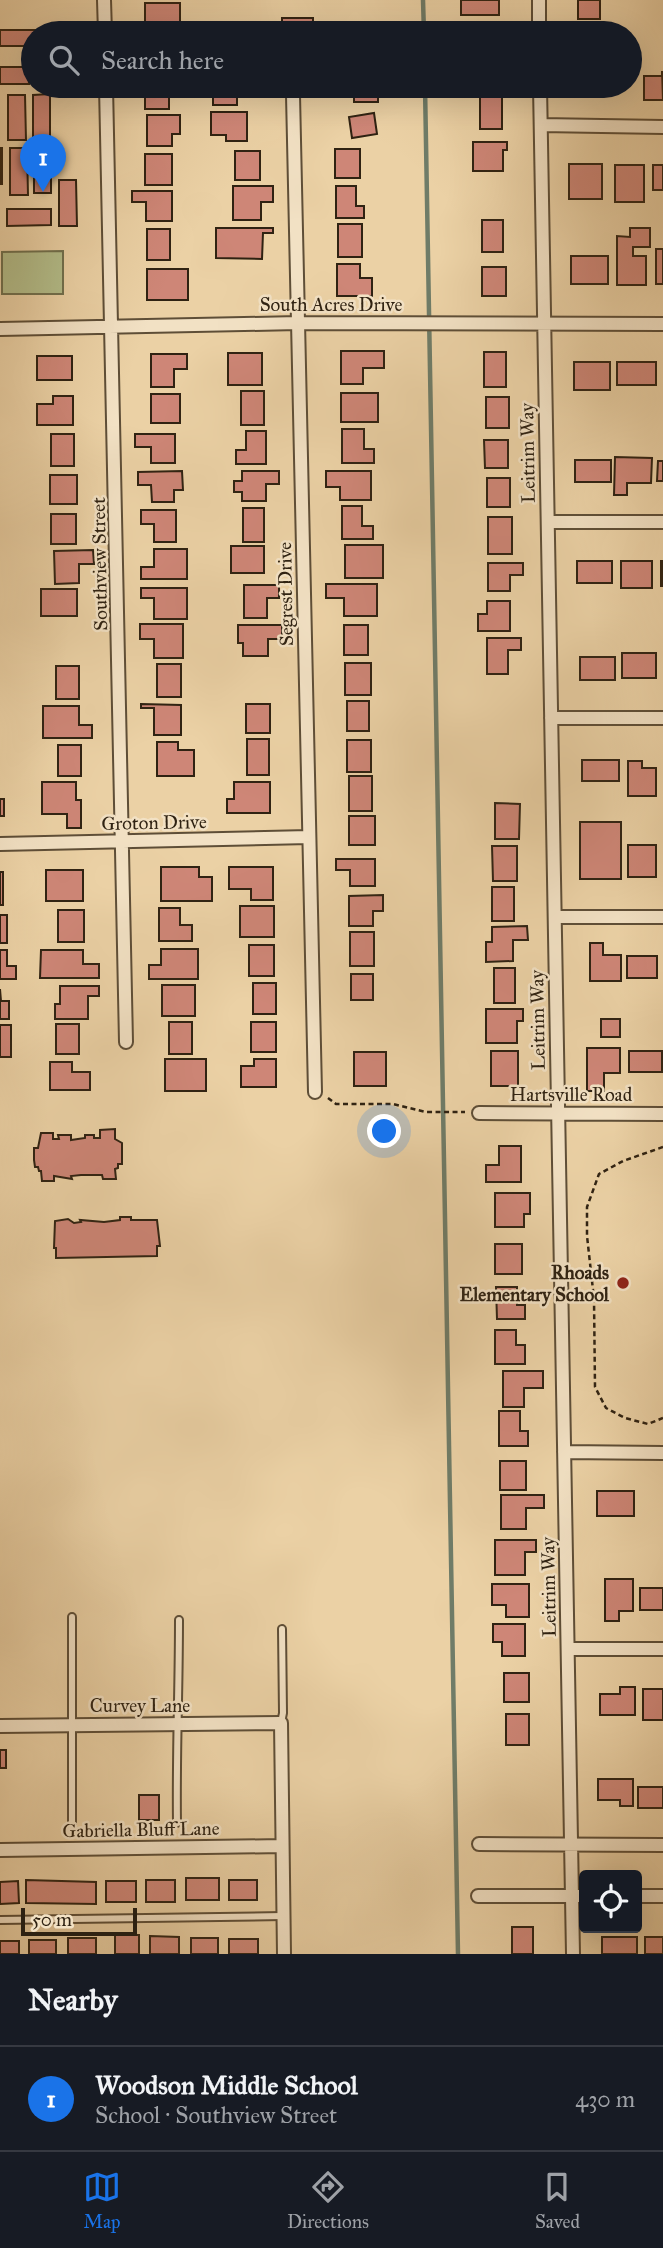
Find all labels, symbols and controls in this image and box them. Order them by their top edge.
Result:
search box [21,21,642,98]
icon: search [45,41,83,79]
text: Search here [101,44,224,76]
pin: 1 [20,134,66,192]
street label: South Acres Drive [260,293,402,316]
street label: Leitrim Way [515,402,540,503]
street label: Southview Street [87,497,112,631]
street label: Segrest Drive [273,542,299,646]
street label: Groton Drive [101,810,207,835]
street label: Leitrim Way [525,969,550,1070]
street label: Hartsville Road [510,1083,633,1106]
your location [367,1114,401,1148]
place label: Rhoads Elementary School [460,1261,610,1307]
marker: Rhoads Elementary School [615,1275,631,1291]
street label: Leitrim Way [536,1536,561,1637]
street label: Curvey Lane [90,1694,190,1717]
street label: Gabriella Bluff Lane [62,1817,220,1842]
map controls [579,1870,642,1933]
button: locate [579,1870,642,1933]
scale bar [21,1905,136,1937]
text: 50 m [32,1908,72,1931]
text: Nearby [28,1982,118,2018]
text: Woodson Middle School [95,2069,358,2101]
text: 1 [46,2085,56,2113]
text: 430 m [575,2085,635,2113]
text: School · Southview Street [95,2101,337,2129]
tab: Map [83,2168,121,2233]
tab: Directions [287,2168,369,2233]
tab: Saved [535,2168,580,2233]

